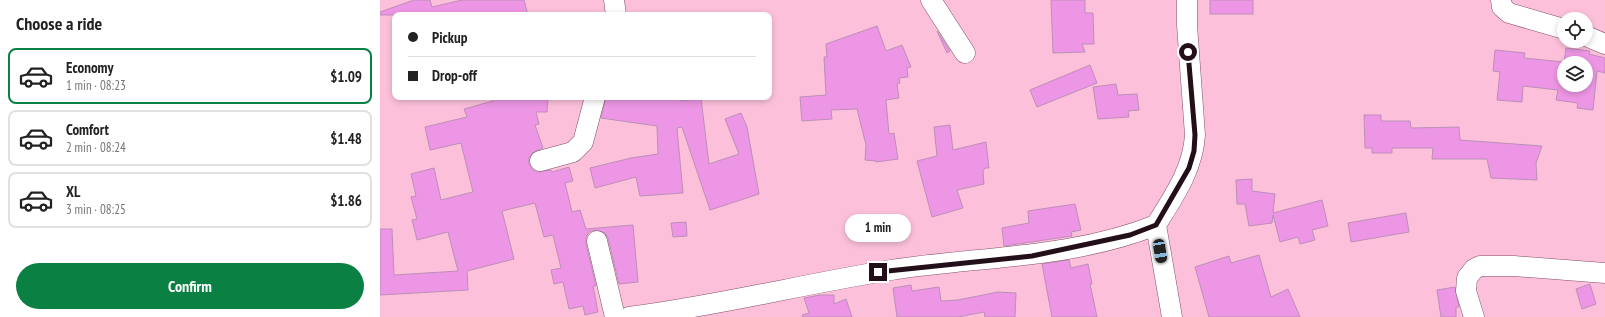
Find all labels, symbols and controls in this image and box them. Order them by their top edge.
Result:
text: Choose a ride [16,12,102,35]
map controls [1557,12,1593,92]
button: locate [1557,12,1593,48]
text: Pickup [432,28,467,47]
route start [1179,43,1197,61]
button: layers [1557,56,1593,92]
icon: car [18,58,54,94]
text: Economy [66,58,114,77]
text: Drop-off [432,66,477,85]
text: $1.09 [330,67,362,86]
text: 1 min · 08:23 [66,77,126,94]
icon: car [18,120,54,156]
text: Comfort [66,120,109,139]
text: $1.48 [330,129,362,148]
text: 2 min · 08:24 [66,139,126,156]
icon: car [18,182,54,218]
text: XL [66,182,80,201]
text: $1.86 [330,191,362,210]
text: 3 min · 08:25 [66,201,126,218]
callout: 1 min [845,214,911,242]
text: 1 min [865,219,891,236]
car [1152,238,1168,264]
button: Confirm [16,263,364,309]
route end [869,263,887,281]

